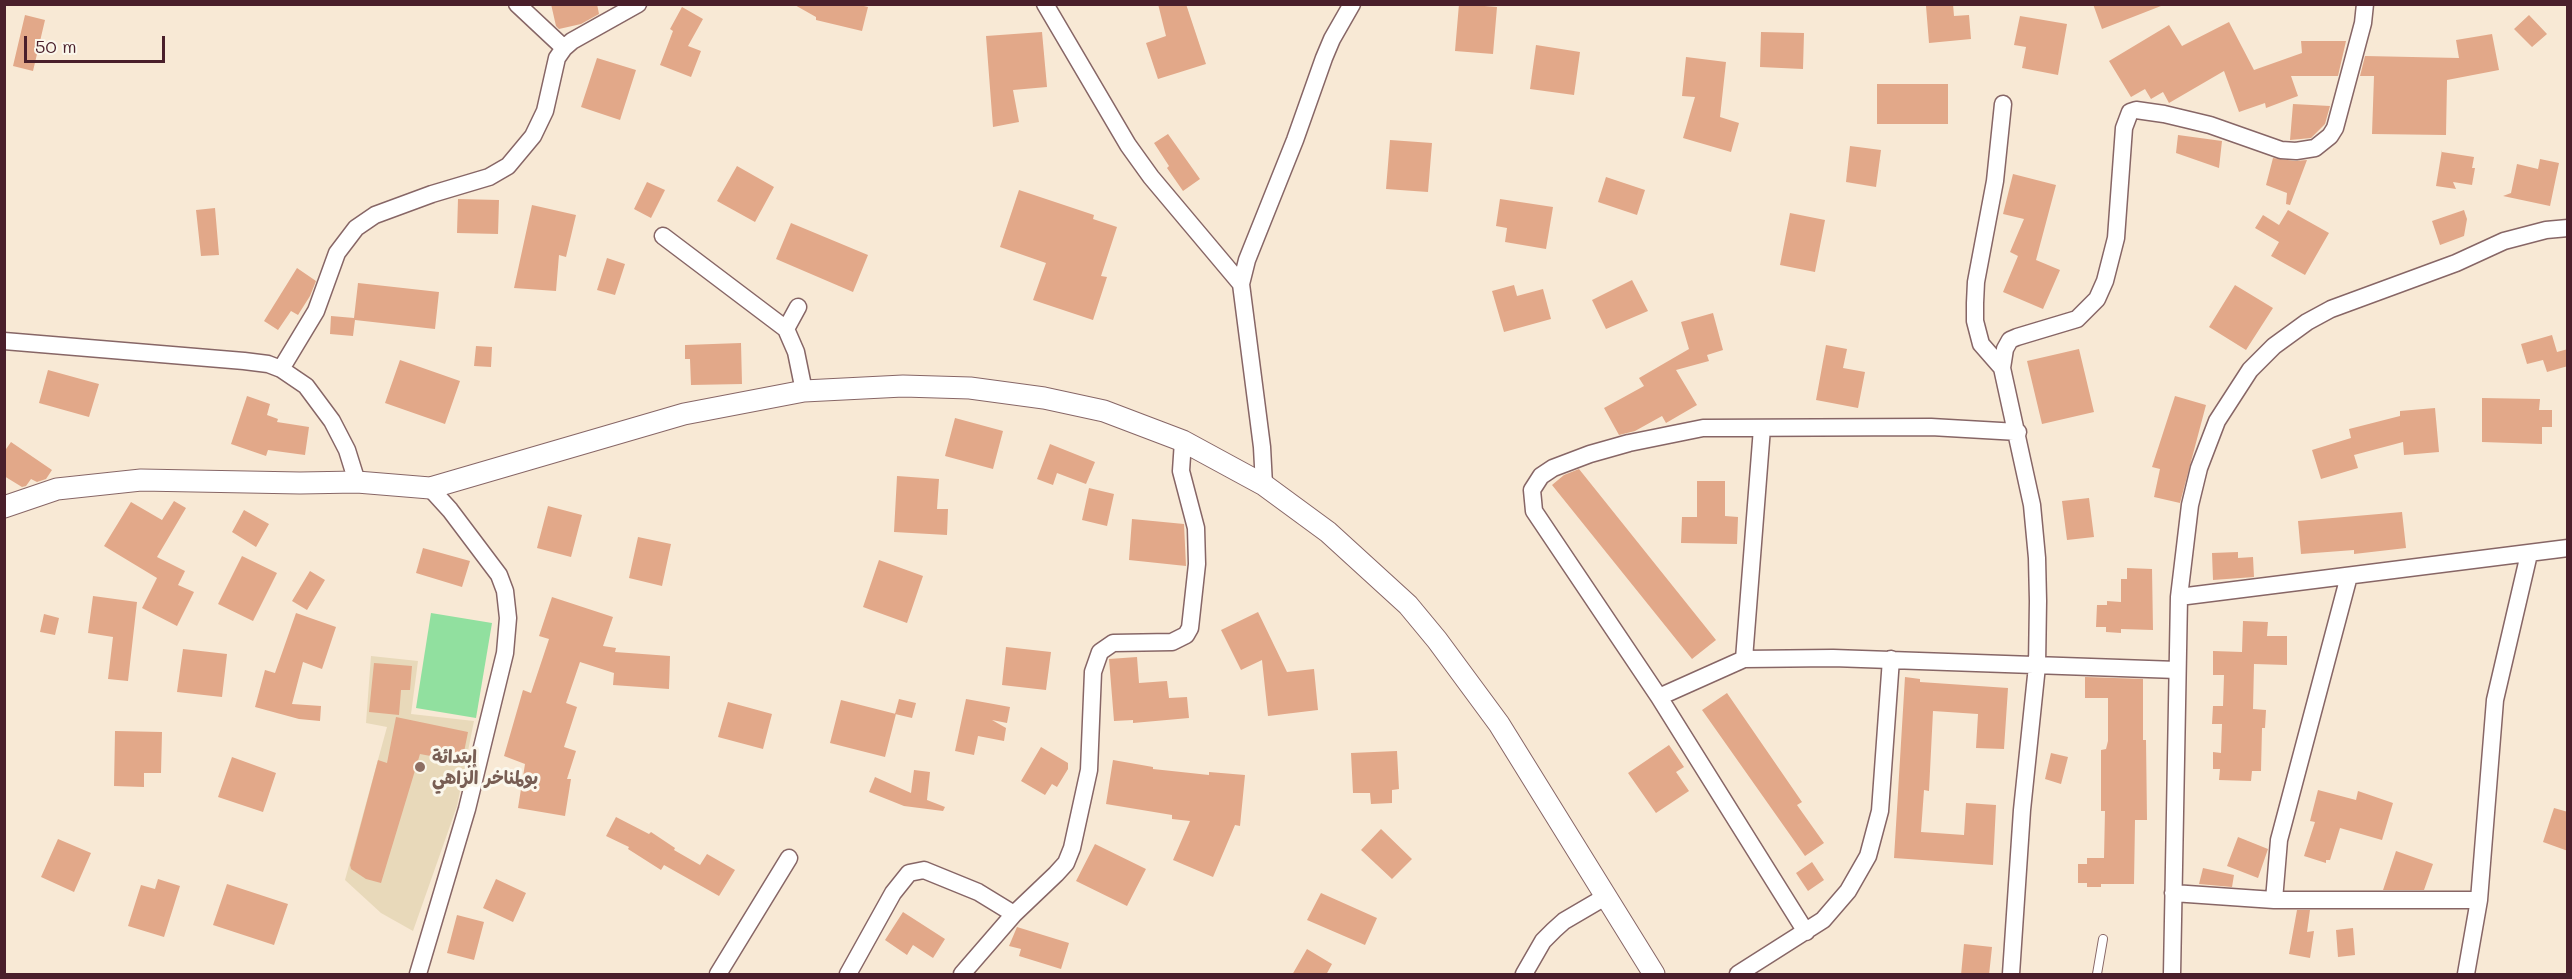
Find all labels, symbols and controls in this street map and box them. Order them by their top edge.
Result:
scale bar [27,24,168,62]
text: 50 m [35,34,77,58]
place label: إبتدائة بولمناخر الزاهي [432,746,538,789]
marker: إبتدائة بولمناخر الزاهي [413,760,427,774]

